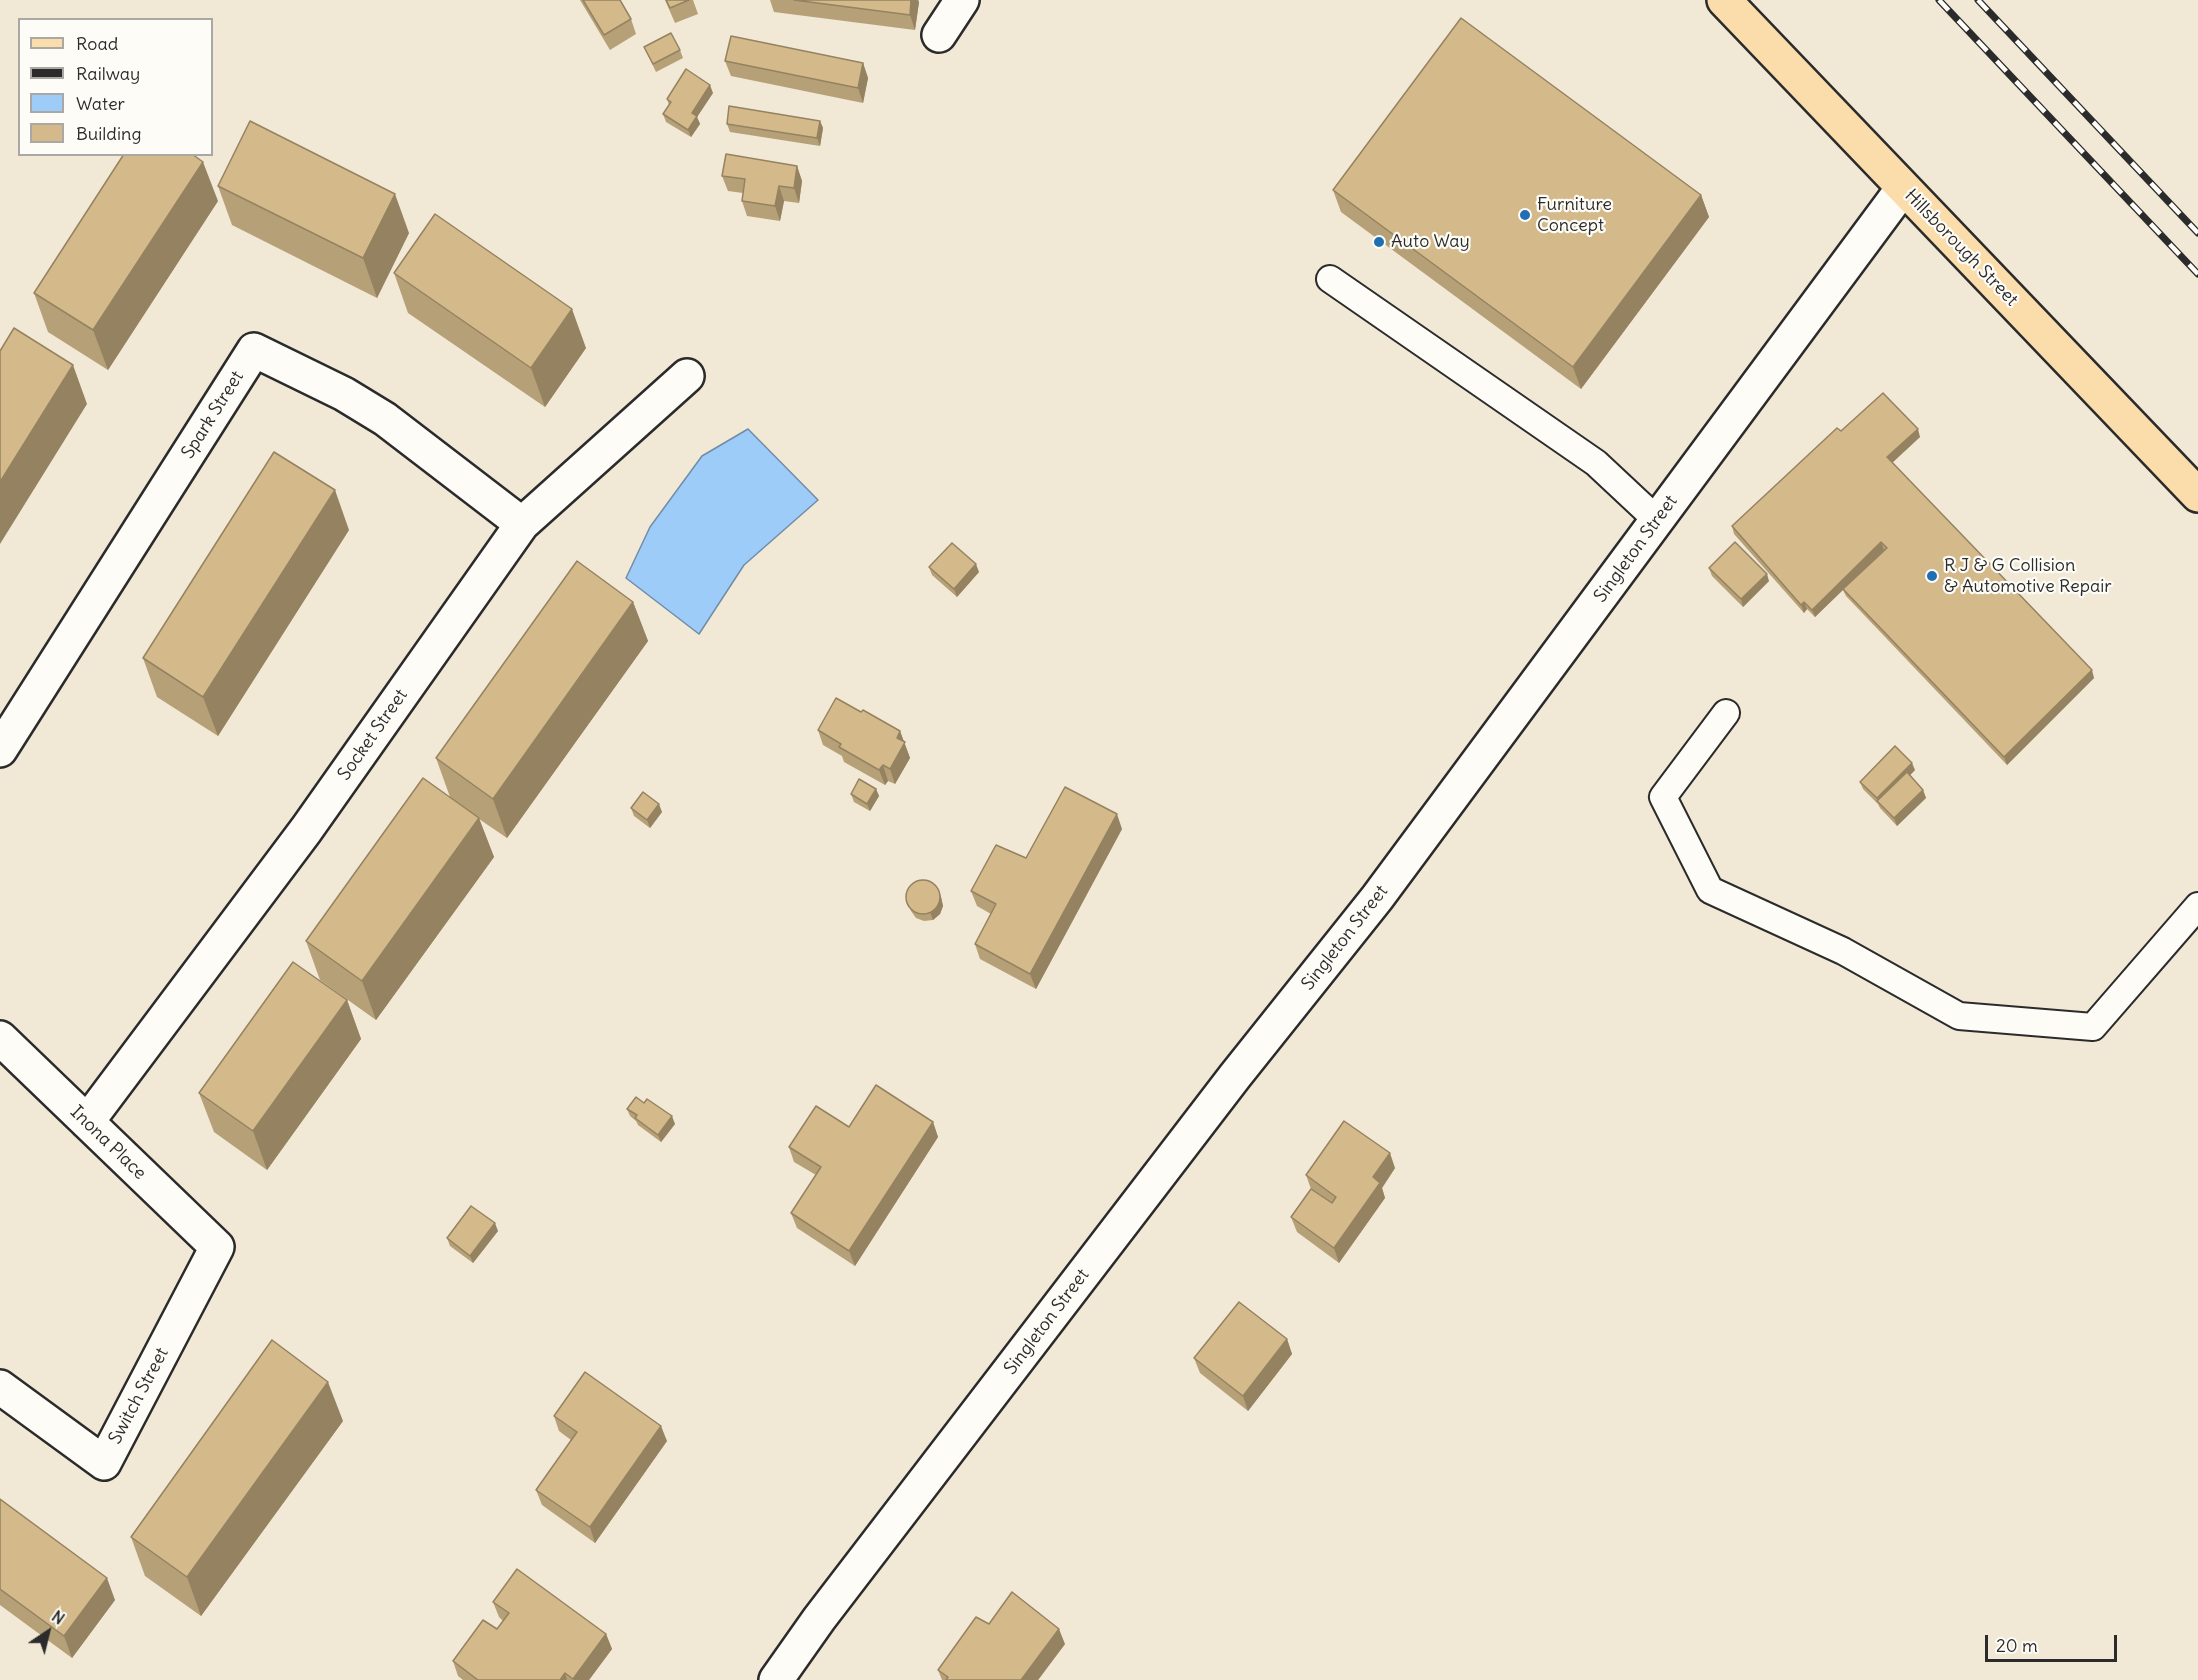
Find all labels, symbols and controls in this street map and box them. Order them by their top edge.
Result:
legend [18,18,213,156]
text: Road [76,32,118,55]
text: Railway [76,62,140,85]
text: Water [76,92,125,115]
text: Building [76,122,141,145]
street label: Hillsborough Street [1900,185,2022,311]
place label: Furniture Concept [1537,194,1612,236]
marker: Furniture Concept [1518,208,1532,222]
place label: Auto Way [1391,231,1470,253]
marker: Auto Way [1372,235,1386,249]
street label: Spark Street [178,367,248,463]
street label: Singleton Street [1590,491,1682,607]
place label: R J & G Collision & Automotive Repair [1944,555,2112,598]
marker: R J & G Collision & Automotive Repair [1925,569,1939,583]
street label: Socket Street [334,685,412,785]
street label: Singleton Street [1297,881,1393,995]
street label: Inona Place [66,1102,150,1184]
street label: Singleton Street [1000,1265,1094,1379]
street label: Switch Street [105,1344,173,1448]
north arrow [18,1602,78,1662]
text: N [48,1606,69,1629]
scale bar [1988,1623,2120,1661]
text: 20 m [1996,1634,2038,1657]

